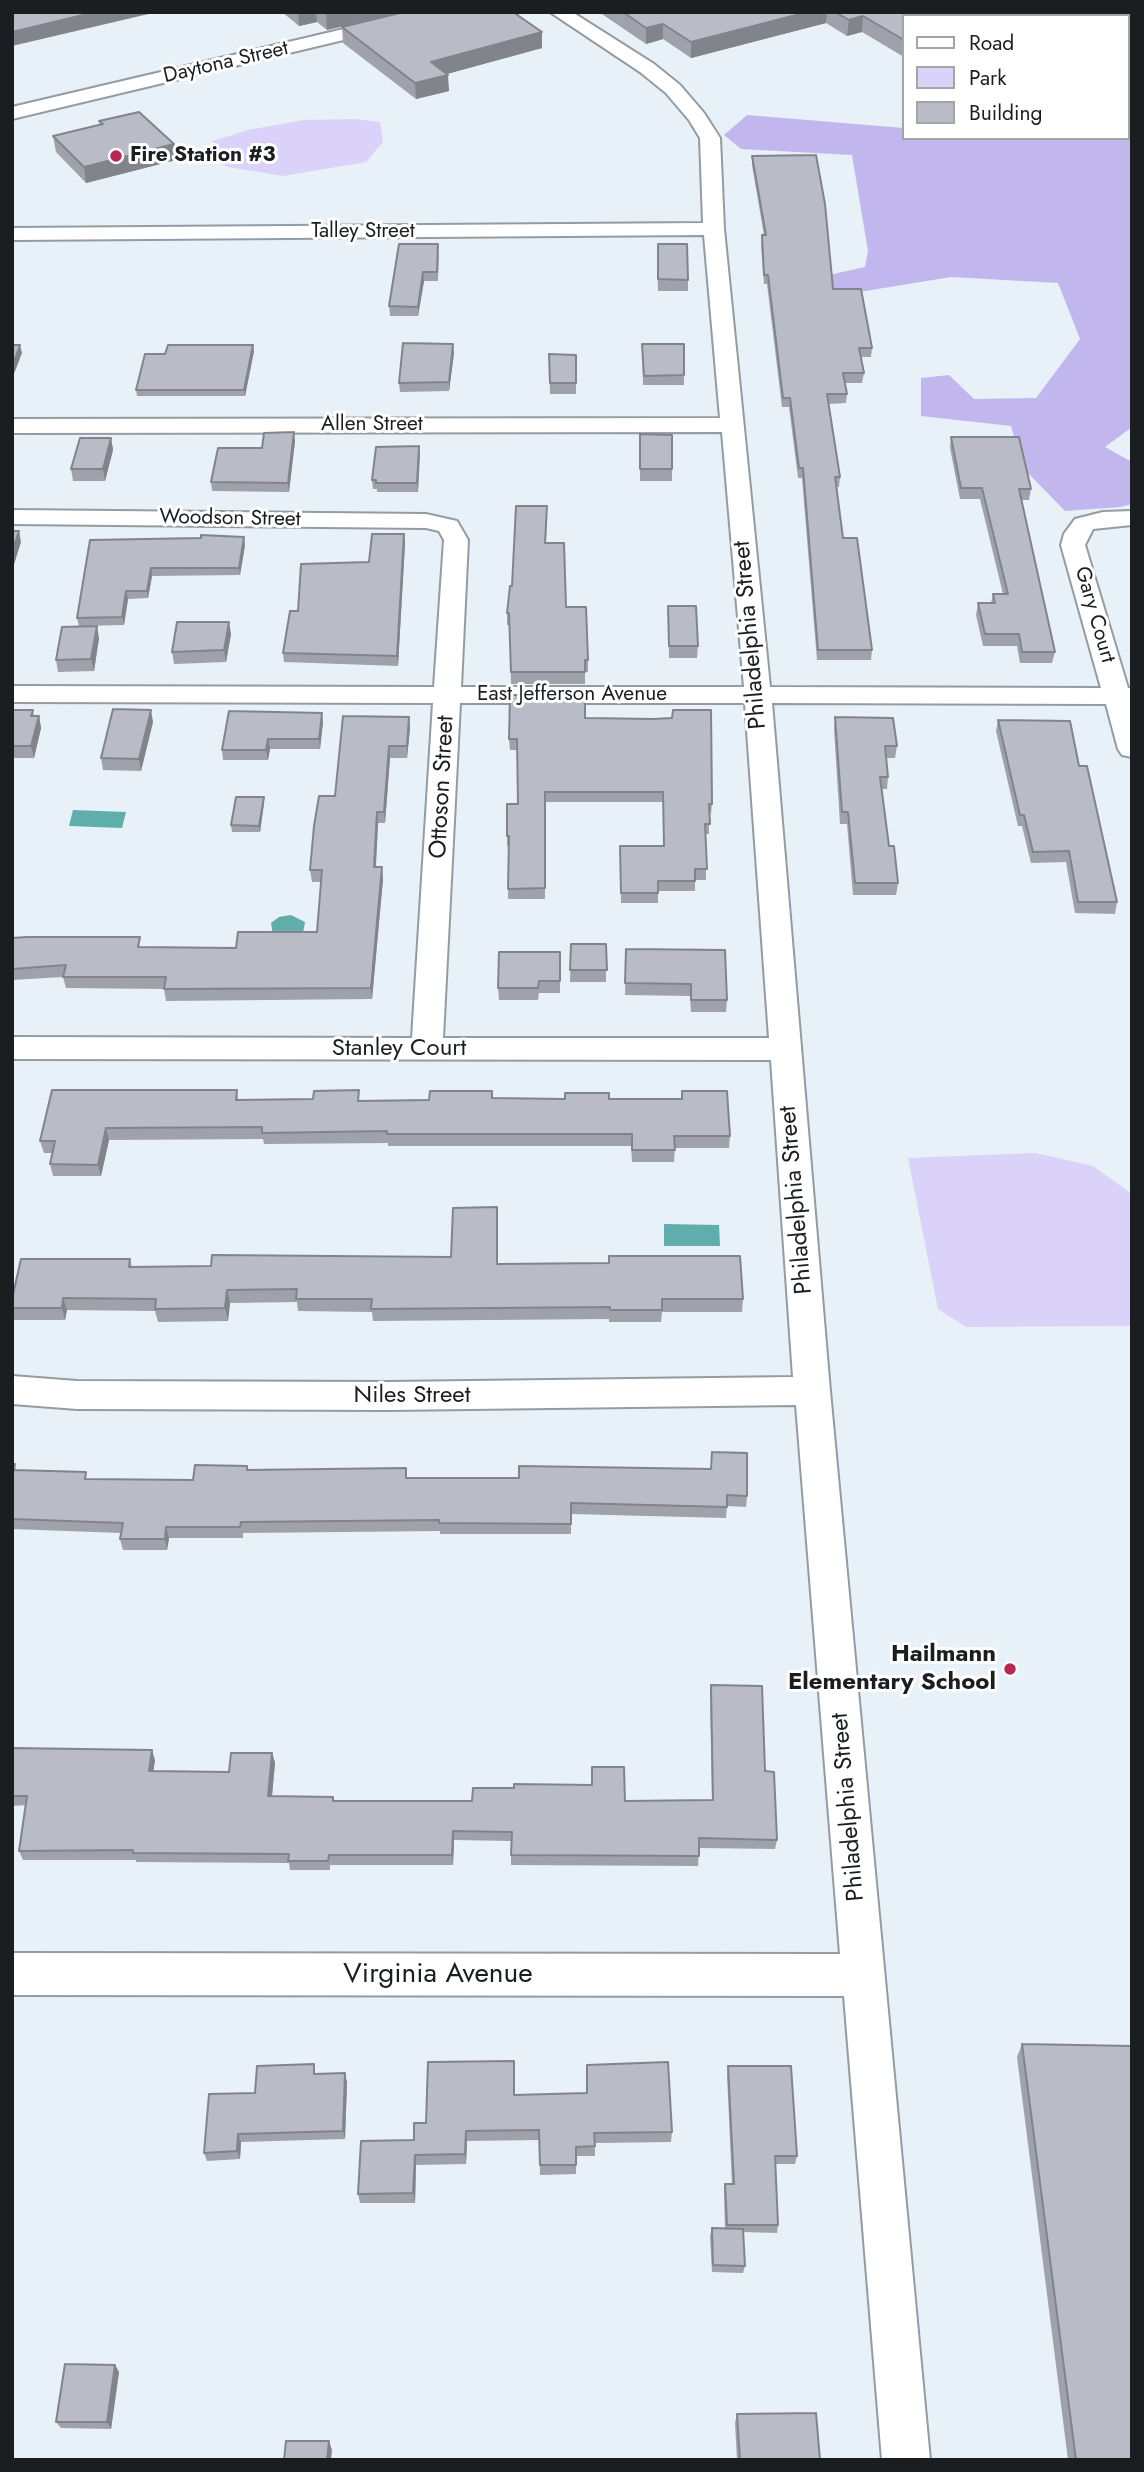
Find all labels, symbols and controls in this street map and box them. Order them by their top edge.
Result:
legend [902,14,1130,140]
text: Road [969,28,1014,58]
street label: Daytona Street [161,36,291,90]
text: Park [969,63,1006,93]
text: Building [969,98,1042,128]
place label: Fire Station #3 [130,143,275,169]
marker: Fire Station #3 [108,148,124,164]
street label: Talley Street [311,219,415,245]
street label: Allen Street [321,412,423,438]
street label: Woodson Street [159,505,301,533]
street label: Philadelphia Street [728,540,774,730]
street label: Gary Court [1068,564,1120,666]
street label: East Jefferson Avenue [477,682,667,708]
street label: Ottoson Street [425,715,461,859]
street label: Stanley Court [332,1035,466,1063]
street label: Philadelphia Street [774,1105,820,1295]
street label: Niles Street [354,1382,470,1410]
place label: Hailmann Elementary School [788,1641,996,1697]
marker: Hailmann Elementary School [1002,1661,1018,1677]
street label: Philadelphia Street [826,1712,872,1902]
street label: Virginia Avenue [343,1958,533,1992]

